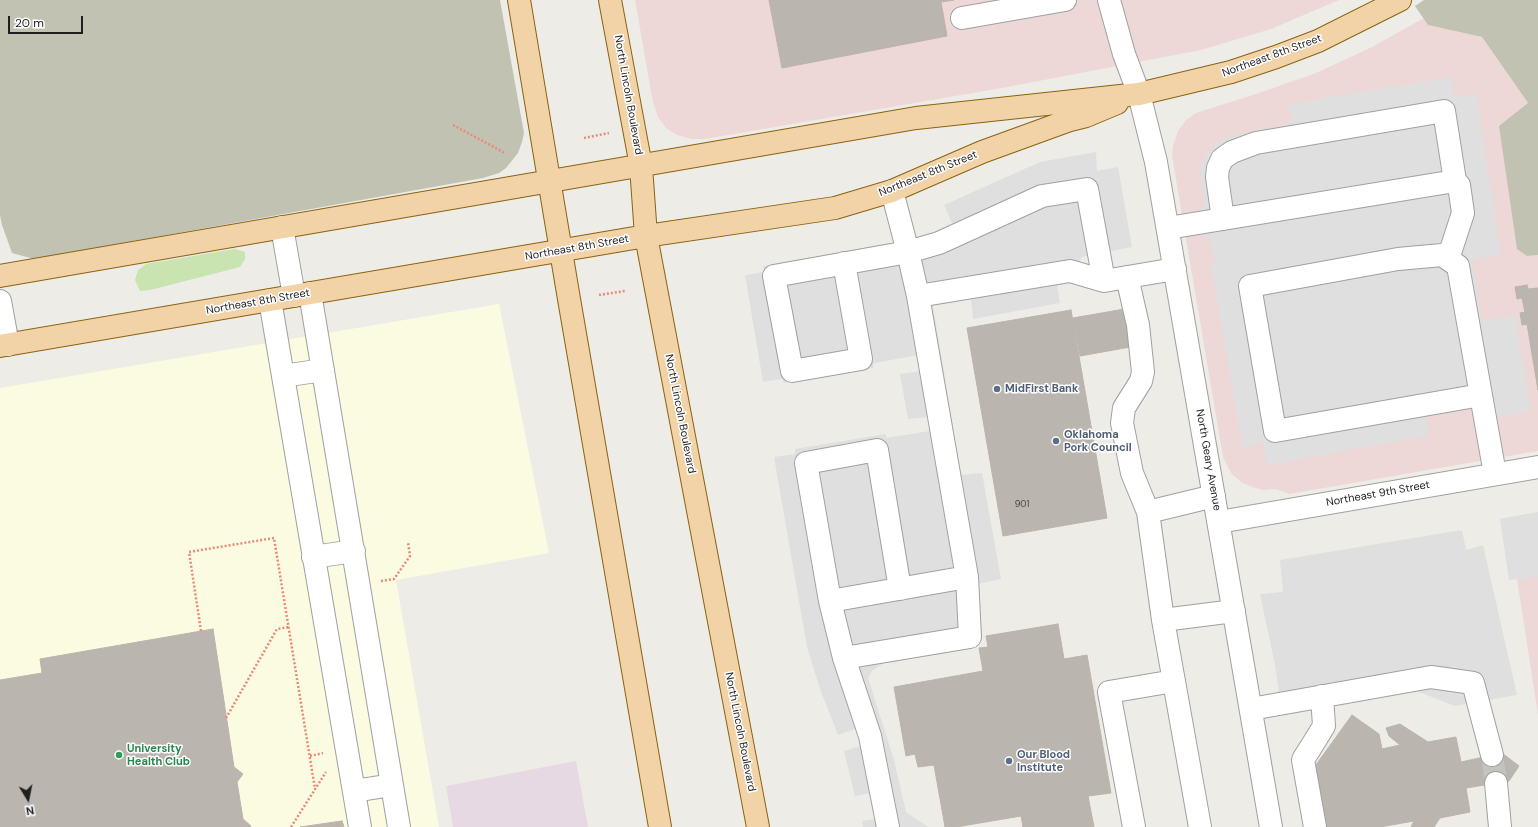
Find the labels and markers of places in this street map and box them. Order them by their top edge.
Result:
place label: MidFirst Bank [1005,382,1078,396]
marker: MidFirst Bank [992,384,1002,394]
place label: Oklahoma Pork Council [1064,428,1132,454]
marker: Oklahoma Pork Council [1051,436,1061,446]
place label: University Health Club [127,742,190,768]
place label: Our Blood Institute [1017,748,1070,774]
marker: University Health Club [114,750,124,760]
marker: Our Blood Institute [1004,756,1014,766]

